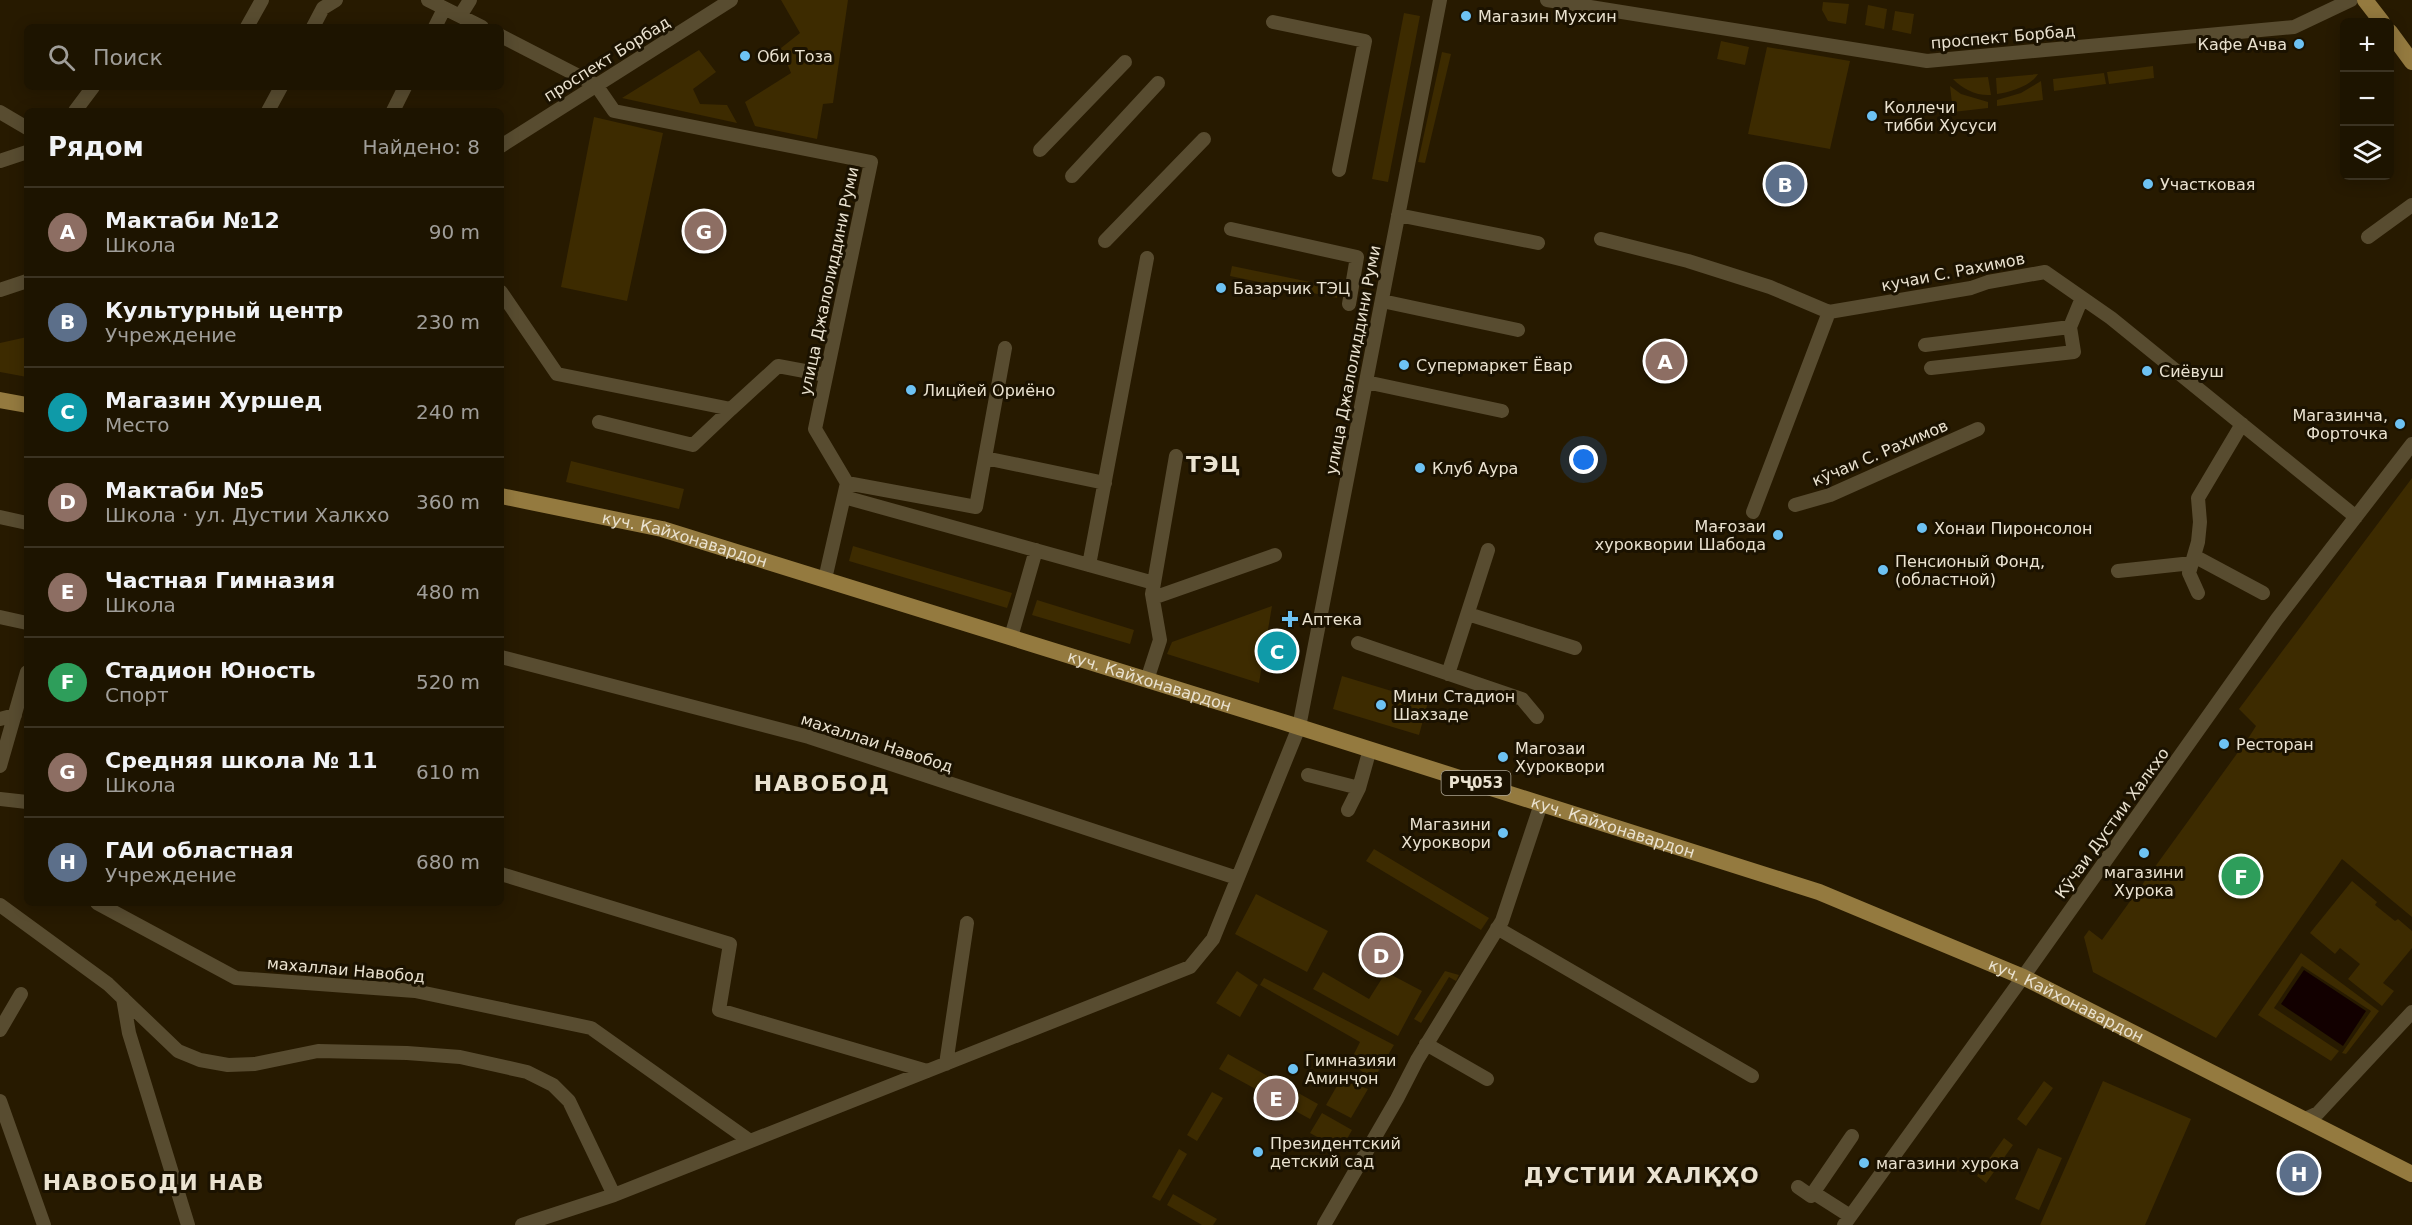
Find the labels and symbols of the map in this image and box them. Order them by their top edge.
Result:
place label: Магазин Мухсин [1478,7,1617,26]
marker: Магазин Мухсин [1459,9,1473,23]
street label: проспект Борбад [540,12,674,106]
street label: проспект Борбад [1930,21,2076,53]
place label: Кафе Ачва [2198,35,2287,54]
marker: Кафе Ачва [2292,37,2306,51]
place label: Оби Тоза [757,47,833,66]
marker: Оби Тоза [738,49,752,63]
place label: Коллечи тибби Хусуси [1884,98,1997,135]
marker: Коллечи тибби Хусуси [1865,109,1879,123]
pin: B [1766,162,1804,207]
street label: улица Джалолиддини Руми [795,165,863,397]
place label: Участковая [2160,175,2255,194]
marker: Участковая [2141,177,2155,191]
pin: G [684,208,724,254]
street label: улица Джалолиддини Руми [1321,244,1385,476]
street label: кучаи С. Рахимов [1880,249,2026,295]
place label: Базарчик ТЭЦ [1233,279,1350,298]
marker: Базарчик ТЭЦ [1214,281,1228,295]
pin: A [1646,338,1684,384]
place label: Супермаркет Ёвар [1416,356,1573,375]
marker: Супермаркет Ёвар [1397,358,1411,372]
place label: Сиёвуш [2159,362,2224,381]
marker: Сиёвуш [2140,364,2154,378]
place label: Лицйей Ориёно [923,381,1055,400]
marker: Лицйей Ориёно [904,383,918,397]
place label: Магазинча, Форточка [2292,406,2388,443]
street label: кӯчаи С. Рахимов [1809,416,1951,490]
marker: Магазинча, Форточка [2393,417,2407,431]
your location [1569,445,1598,474]
district label: ТЭЦ [1186,452,1242,477]
place label: Клуб Аура [1432,459,1518,478]
marker: Клуб Аура [1413,461,1427,475]
street label: куч. Кайхонавардон [601,508,770,571]
place label: Мағозаи хуроквории Шабода [1595,517,1766,554]
place label: Хонаи Пиронсолон [1934,519,2092,538]
marker: Хонаи Пиронсолон [1915,521,1929,535]
marker: Мағозаи хуроквории Шабода [1771,528,1785,542]
place label: Пенсионый Фонд, (областной) [1895,552,2045,589]
marker: Пенсионый Фонд, (областной) [1876,563,1890,577]
place label: Аптека [1302,610,1362,629]
marker: Аптека [1283,612,1297,626]
pin: C [1258,628,1296,674]
street label: куч. Кайхонавардон [1065,646,1234,715]
place label: Мини Стадион Шахзаде [1393,687,1515,724]
marker: Мини Стадион Шахзаде [1374,698,1388,712]
street label: махаллаи Навобод [799,709,955,777]
place label: Ресторан [2236,735,2314,754]
marker: Ресторан [2217,737,2231,751]
place label: Магозаи Хуроквори [1515,739,1605,776]
street label: Кӯчаи Дустии Халкхо [2051,744,2173,902]
marker: Магозаи Хуроквори [1496,750,1510,764]
district label: НАВОБОД [754,771,890,796]
road number: РҶ053 [1442,771,1510,795]
street label: куч. Кайхонавардон [1529,792,1697,862]
place label: Магазини Хуроквори [1401,815,1491,852]
marker: Магазини Хуроквори [1496,826,1510,840]
marker: магазини Хурока [2137,846,2151,860]
pin: F [2222,854,2260,898]
place label: магазини Хурока [2104,863,2184,900]
pin: D [1362,932,1400,978]
street label: махаллаи Навобод [266,954,426,986]
street label: куч. Кайхонавардон [1986,954,2147,1046]
place label: Гимназияи Аминҷон [1305,1051,1396,1088]
marker: Гимназияи Аминҷон [1286,1062,1300,1076]
pin: E [1256,1076,1296,1120]
place label: Президентский детский сад [1270,1134,1401,1171]
marker: Президентский детский сад [1251,1145,1265,1159]
pin: H [2280,1150,2318,1196]
place label: магазини хурока [1876,1154,2019,1173]
marker: магазини хурока [1857,1156,1871,1170]
district label: ДУСТИИ ХАЛҚҲО [1524,1163,1760,1188]
district label: НАВОБОДИ НАВ [43,1170,265,1195]

